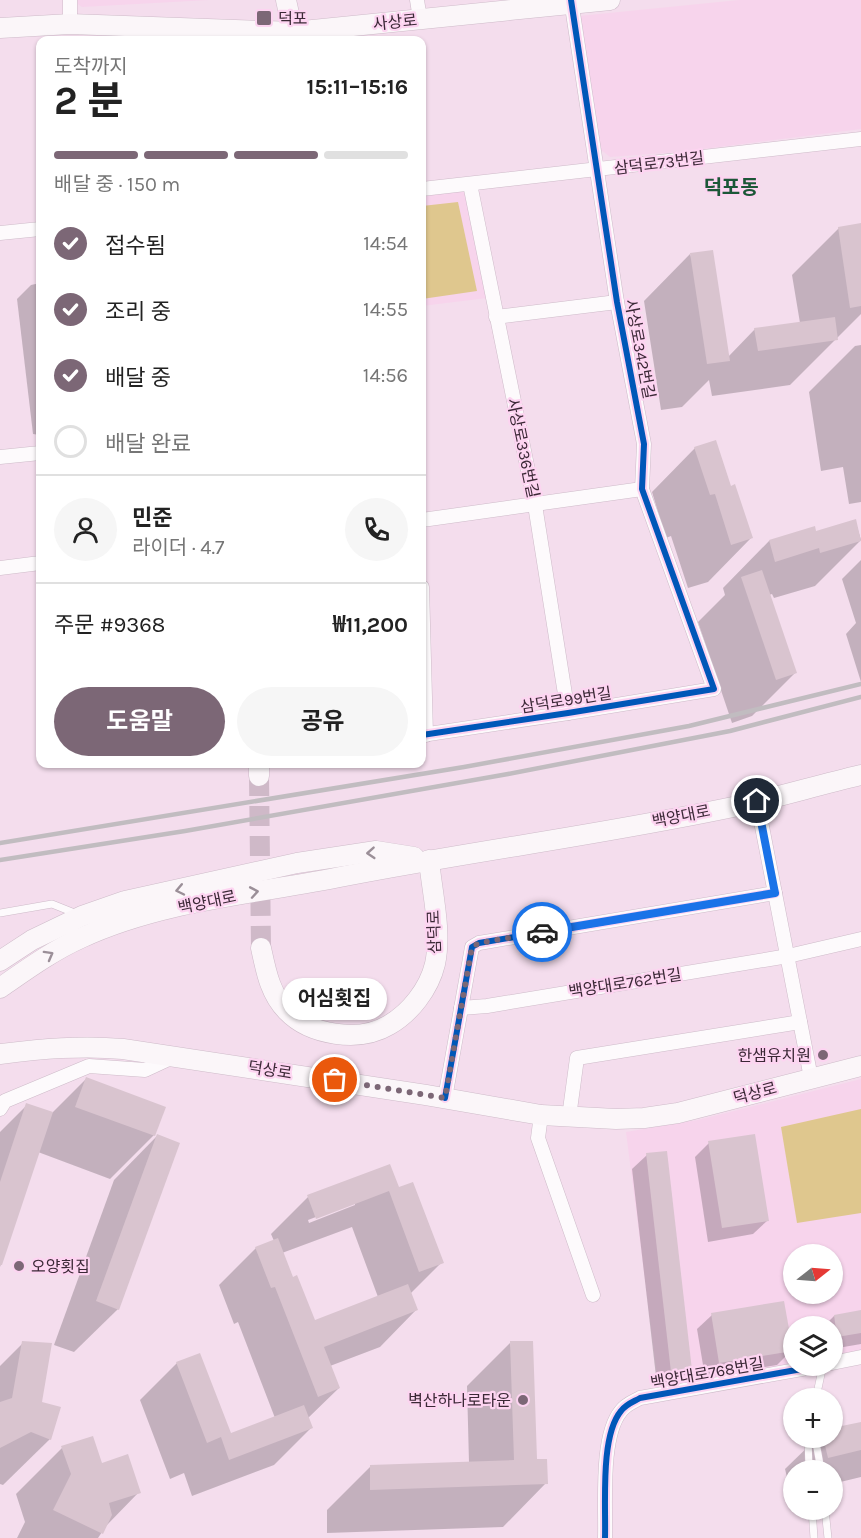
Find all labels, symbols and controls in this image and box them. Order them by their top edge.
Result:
marker: 덕포 [255,9,273,27]
place label: 덕포 [278,9,307,28]
street label: 사상로 [372,10,418,34]
text: 도착까지 [54,55,128,78]
text: 15:11–15:16 [306,74,408,100]
text: 2 분 [54,78,123,124]
street label: 삼덕로73번길 [613,148,705,178]
text: 배달 중 · 150 m [54,173,180,196]
district label: 덕포동 [703,176,759,199]
icon: check [54,227,87,260]
text: 14:54 [363,232,408,255]
text: 접수됨 [105,233,166,259]
icon: check [54,293,87,326]
street label: 사상로342번길 [621,297,659,401]
text: 14:55 [363,298,408,321]
text: 조리 중 [105,299,171,325]
icon: check [54,359,87,392]
text: 14:56 [363,364,408,387]
text: 배달 중 [105,365,171,391]
street label: 사상로336번길 [503,396,543,500]
text: 배달 완료 [105,431,191,457]
button: person [54,498,117,561]
button: phone [345,498,408,561]
text: 민준 [132,505,172,531]
text: 라이더 · 4.7 [132,536,224,559]
text: 주문 #9368 [54,612,165,638]
text: ₩11,200 [333,612,408,638]
street label: 삼덕로99번길 [519,683,613,717]
button: 도움말 [54,687,225,756]
button: 공유 [237,687,408,756]
pin [731,775,782,826]
icon: home [740,784,773,817]
street label: 백양대로 [650,801,712,831]
one-way arrow [366,846,375,859]
one-way arrow [175,883,185,896]
street label: 백양대로 [176,887,238,917]
one-way arrow [249,887,259,899]
courier [512,902,572,962]
street label: 삼덕로 [424,909,444,954]
icon: car [526,916,559,949]
one-way arrow [43,951,53,962]
street label: 백양대로762번길 [567,965,683,1001]
callout: 어심횟집 [282,978,388,1020]
text: 어심횟집 [298,987,371,1010]
place label: 한샘유치원 [737,1046,811,1065]
marker: 한샘유치원 [816,1048,830,1062]
pin [309,1054,360,1105]
street label: 덕상로 [247,1057,294,1083]
icon: bag [318,1063,351,1096]
street label: 덕상로 [731,1078,779,1108]
north arrow [783,1244,843,1304]
map controls [783,1244,843,1520]
place label: 오양횟집 [31,1257,90,1276]
marker: 오양횟집 [12,1259,26,1273]
button: layers [783,1316,843,1376]
street label: 백양대로768번길 [649,1354,765,1392]
button: + [783,1388,843,1448]
place label: 벽산하나로타운 [408,1391,511,1410]
marker: 벽산하나로타운 [516,1393,530,1407]
button: − [783,1460,843,1520]

